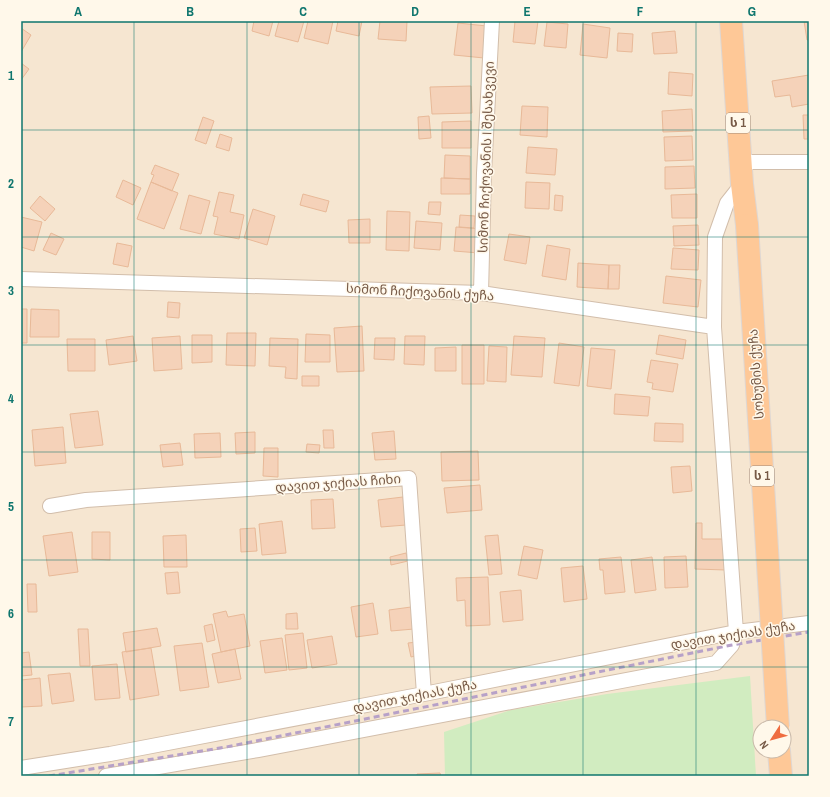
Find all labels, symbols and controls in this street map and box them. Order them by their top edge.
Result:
text: A [74,3,82,20]
text: B [186,3,194,20]
text: C [299,3,307,20]
text: D [411,3,419,20]
text: E [523,3,531,20]
text: F [637,3,644,20]
text: G [748,3,756,20]
street label: სიმონ ჩიქოვანის I შესახვევი [474,61,498,253]
text: 1 [8,67,14,84]
road number: ს 1 [726,113,750,133]
text: 2 [8,175,14,192]
street label: სიმონ ჩიქოვანის ქუჩა [345,280,495,304]
text: 3 [8,282,14,299]
street label: სოხუმის ქუჩა [744,328,768,420]
text: 4 [8,390,14,407]
road number: ს 1 [750,466,774,486]
street label: დავით ჯიქიას ჩიხი [275,470,401,496]
text: 5 [8,498,14,515]
text: 6 [8,605,14,622]
street label: დავით ჯიქიას ქუჩა [670,617,796,653]
street label: დავით ჯიქიას ქუჩა [352,676,478,716]
text: 7 [8,713,14,730]
north arrow [752,719,792,759]
text: N [756,738,771,752]

